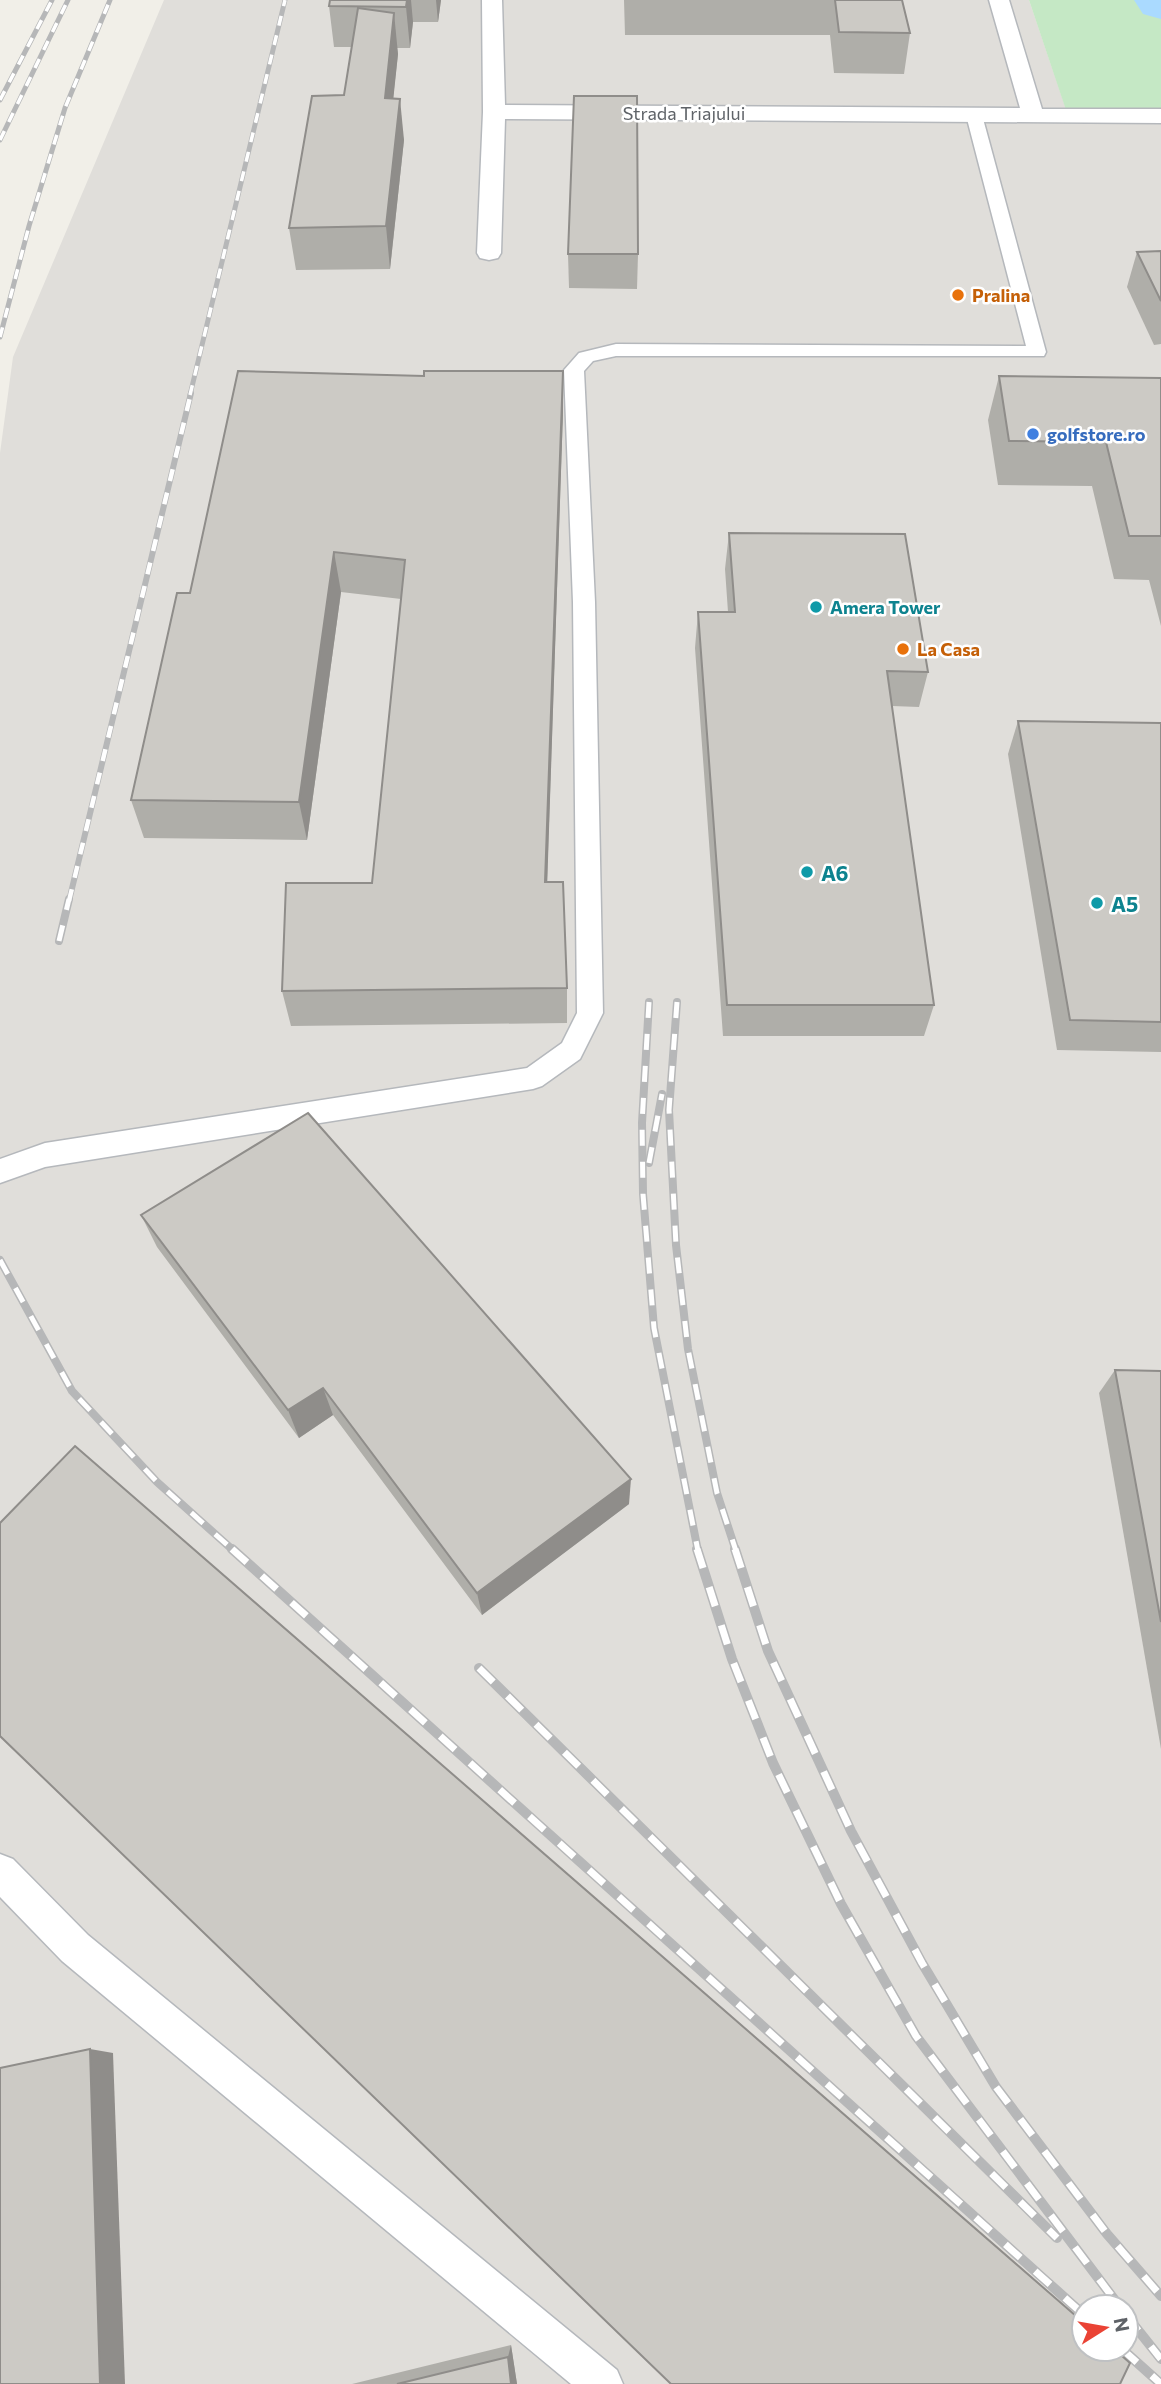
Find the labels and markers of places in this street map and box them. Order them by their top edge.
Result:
place label: Pralina [972,284,1030,306]
marker: Pralina [950,287,966,303]
place label: golfstore.ro [1047,423,1146,445]
marker: golfstore.ro [1025,426,1041,442]
place label: Amera Tower [830,596,941,618]
marker: Amera Tower [808,599,824,615]
place label: La Casa [917,638,980,660]
marker: La Casa [895,641,911,657]
place label: A6 [821,860,849,885]
marker: A6 [799,864,815,880]
place label: A5 [1111,891,1138,916]
marker: A5 [1089,895,1105,911]

